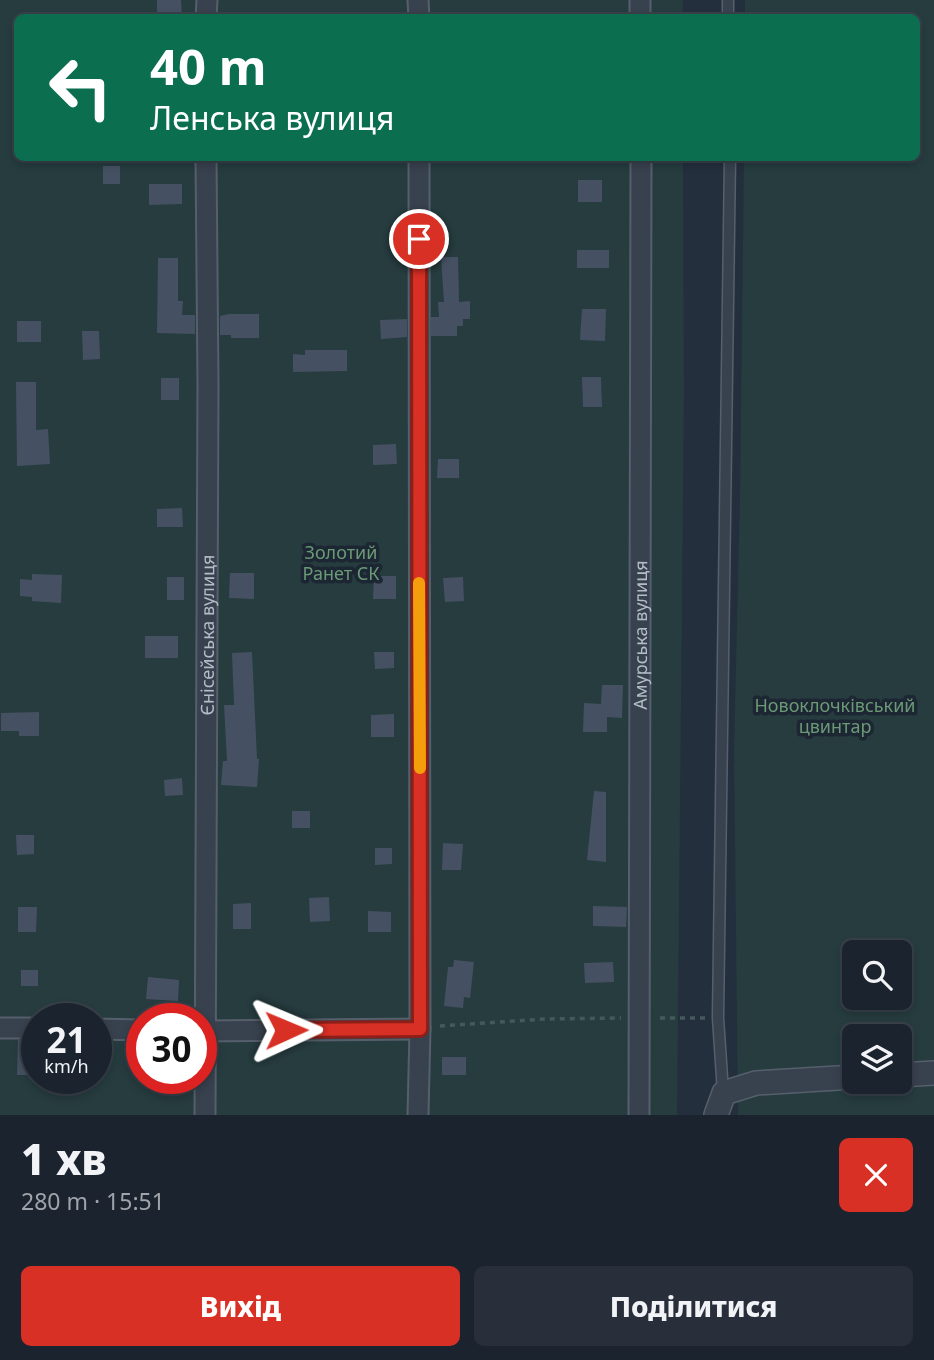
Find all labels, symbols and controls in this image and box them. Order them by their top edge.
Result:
text: 40 m [150,33,267,99]
icon: left [35,42,126,133]
text: Ленська вулиця [150,96,394,139]
pin [389,209,449,269]
icon: arrive [400,220,438,258]
park label: Золотий Ранет СК [302,540,380,585]
street label: Єнісейська вулиця [195,554,219,716]
street label: Амурська вулиця [628,560,652,710]
park label: Новоклочківський цвинтар [754,693,916,738]
map controls [842,940,912,1094]
button: search [842,940,912,1010]
position arrow [249,993,323,1067]
speed limit sign: 30 [126,1003,217,1094]
text: 21 [46,1016,87,1063]
button: layers [842,1024,912,1094]
text: km/h [44,1054,89,1078]
text: 1 хв [21,1130,107,1187]
button: close [839,1138,913,1212]
text: 280 m · 15:51 [21,1185,165,1217]
button: Вихід [21,1266,460,1346]
button: Поділитися [474,1266,913,1346]

